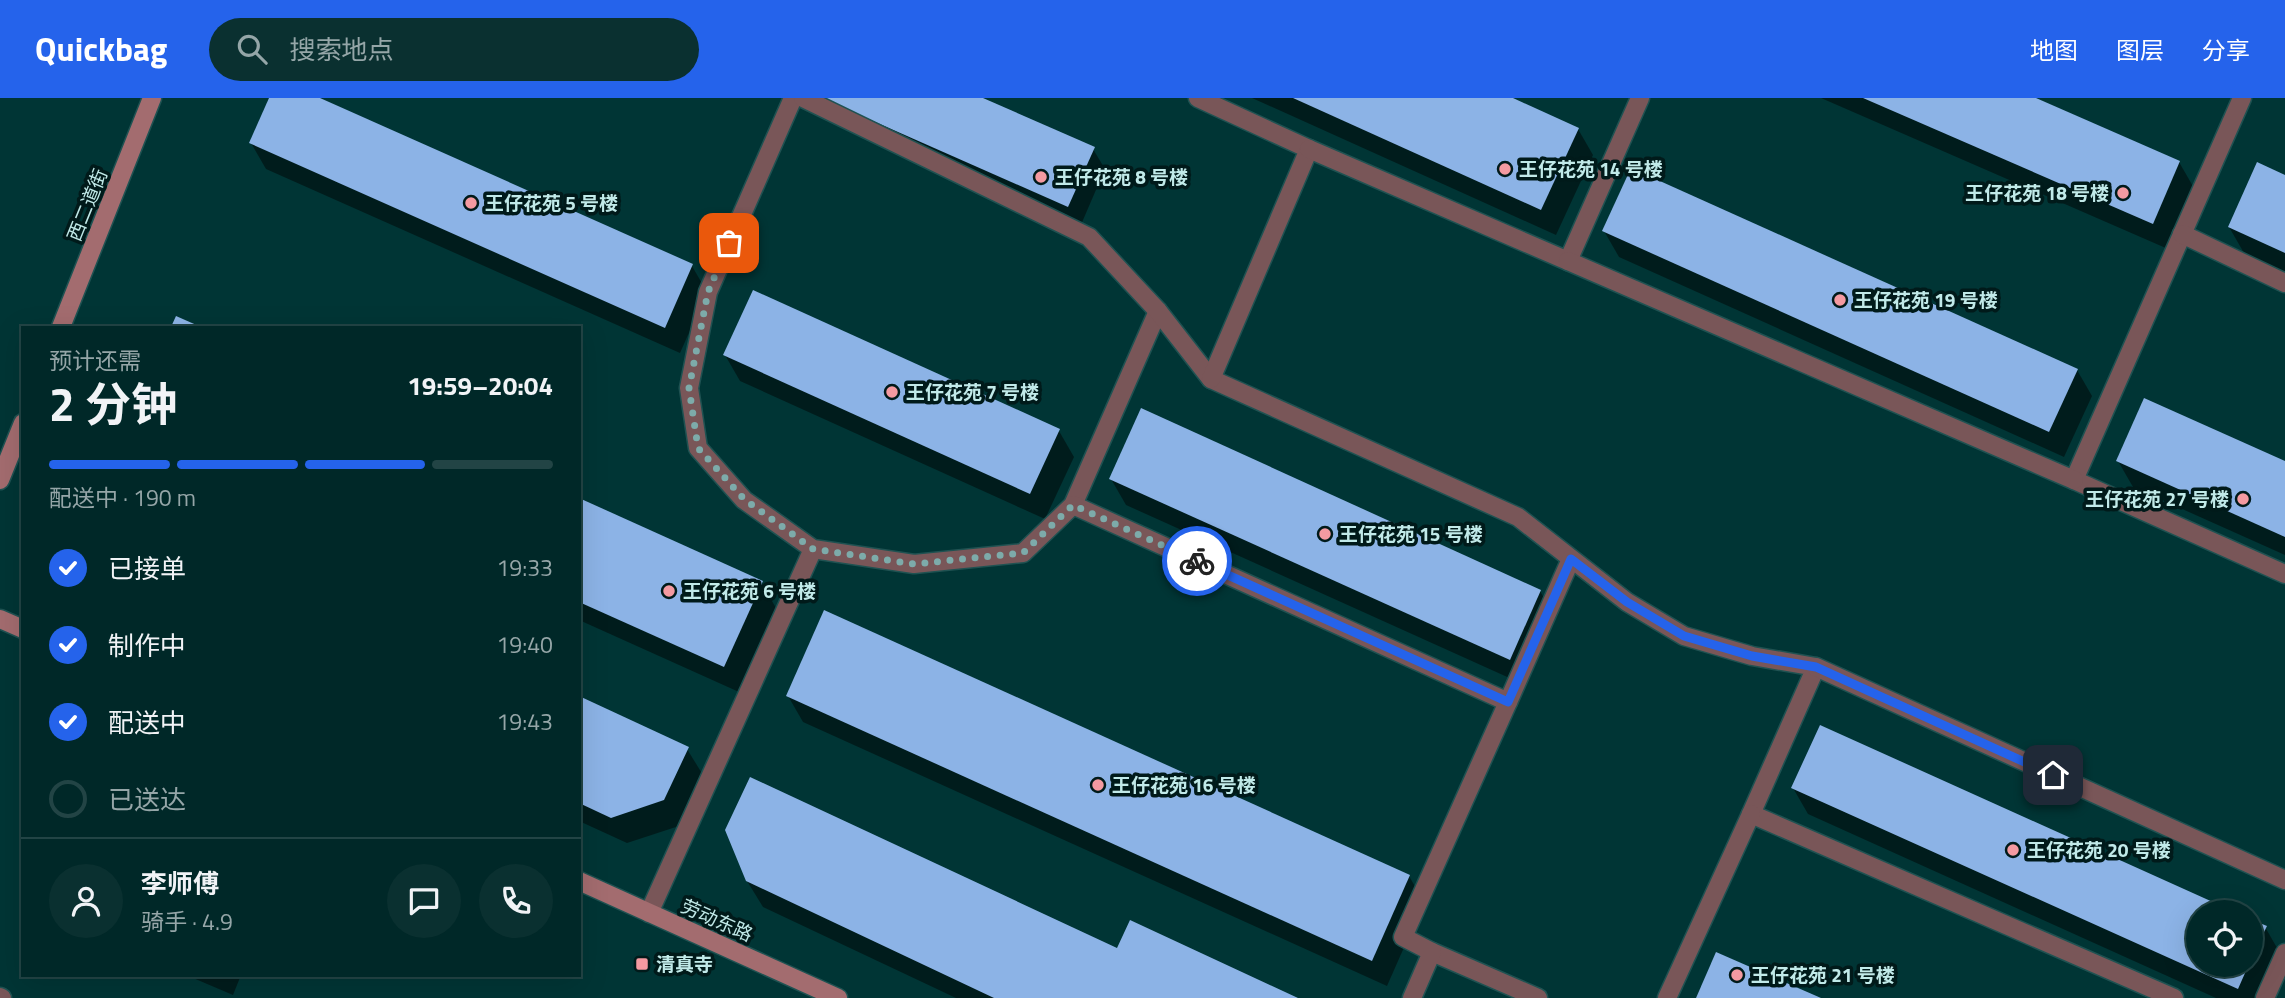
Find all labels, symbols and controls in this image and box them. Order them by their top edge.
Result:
search box [209,18,699,81]
text: Quickbag [35,24,167,74]
icon: search [233,30,271,68]
text: 搜索地点 [289,30,393,69]
text: 地图 [2030,32,2078,68]
text: 图层 [2116,32,2164,68]
text: 分享 [2202,32,2250,68]
place label: 王仔花苑 14 号楼 [1519,154,1663,183]
marker: 王仔花苑 14 号楼 [1497,161,1513,177]
place label: 王仔花苑 8 号楼 [1055,162,1188,191]
street label: 西二道街 [59,164,114,245]
marker: 王仔花苑 8 号楼 [1033,169,1049,185]
place label: 王仔花苑 18 号楼 [1965,178,2109,207]
marker: 王仔花苑 18 号楼 [2115,185,2131,201]
place label: 王仔花苑 5 号楼 [485,188,618,217]
marker: 王仔花苑 5 号楼 [463,195,479,211]
pin [699,213,759,273]
icon: bag [710,224,748,262]
place label: 王仔花苑 19 号楼 [1854,285,1998,314]
marker: 王仔花苑 19 号楼 [1832,292,1848,308]
text: 预计还需 [49,343,141,378]
text: 19:59–20:04 [407,366,553,405]
text: 2 分钟 [49,369,177,439]
place label: 王仔花苑 7 号楼 [906,377,1039,406]
marker: 王仔花苑 7 号楼 [884,384,900,400]
text: 配送中 · 190 m [49,480,196,515]
place label: 王仔花苑 27 号楼 [2085,484,2229,513]
marker: 王仔花苑 27 号楼 [2235,491,2251,507]
place label: 王仔花苑 15 号楼 [1339,519,1483,548]
courier [1162,526,1232,596]
marker: 王仔花苑 15 号楼 [1317,526,1333,542]
icon: bike [1178,542,1216,580]
icon: check [49,549,87,587]
text: 已接单 [108,549,186,588]
text: 19:33 [496,550,553,585]
place label: 王仔花苑 6 号楼 [683,576,816,605]
marker: 王仔花苑 6 号楼 [661,583,677,599]
icon: check [49,626,87,664]
text: 制作中 [108,626,186,665]
text: 19:40 [496,627,553,662]
icon: check [49,703,87,741]
text: 配送中 [108,703,186,742]
text: 19:43 [496,704,553,739]
pin [2023,745,2083,805]
icon: home [2034,756,2072,794]
place label: 王仔花苑 16 号楼 [1112,770,1256,799]
marker: 王仔花苑 16 号楼 [1090,777,1106,793]
text: 已送达 [108,780,186,819]
place label: 王仔花苑 20 号楼 [2027,835,2171,864]
marker: 王仔花苑 20 号楼 [2005,842,2021,858]
button: person [49,864,123,938]
text: 李师傅 [141,864,219,903]
button: chat [387,864,461,938]
button: phone [479,864,553,938]
street label: 劳动东路 [677,891,758,948]
map controls [2186,900,2263,977]
button: locate [2186,900,2263,977]
text: 骑手 · 4.9 [141,904,233,939]
place label: 清真寺 [656,949,713,978]
marker: 清真寺 [634,956,650,972]
place label: 王仔花苑 21 号楼 [1751,960,1895,989]
marker: 王仔花苑 21 号楼 [1729,967,1745,983]

